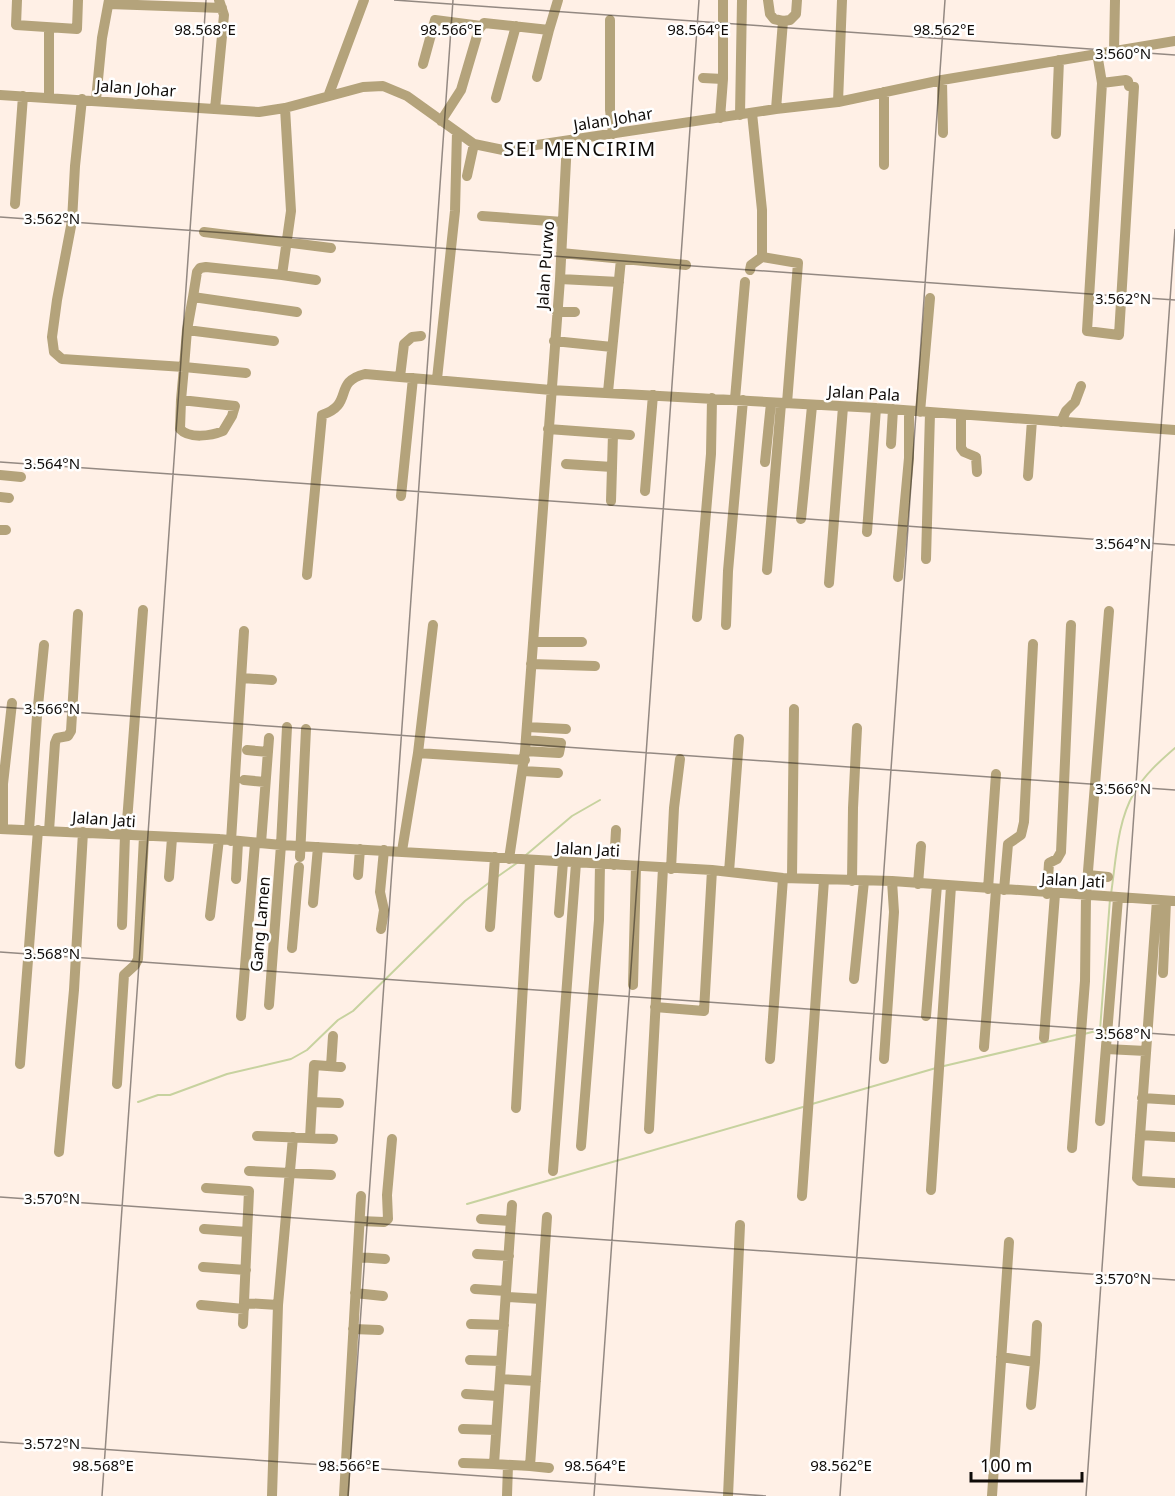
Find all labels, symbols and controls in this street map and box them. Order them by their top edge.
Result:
text: 98.568°E [174,19,236,39]
text: 98.566°E [420,19,482,39]
text: 98.564°E [667,19,729,39]
text: 98.562°E [913,19,975,39]
text: 3.560°N [1095,43,1151,63]
street label: Jalan Johar [93,74,177,102]
street label: Jalan Johar [570,102,655,136]
district label: SEI MENCIRIM [503,135,657,162]
text: 3.562°N [24,208,80,228]
street label: Jalan Purwo [531,220,559,312]
text: 3.562°N [1095,288,1151,308]
street label: Jalan Pala [825,380,901,406]
text: 3.564°N [24,453,80,473]
text: 3.564°N [1095,533,1151,553]
text: 3.566°N [24,698,80,718]
text: 3.566°N [1095,778,1151,798]
street label: Jalan Jati [69,806,137,832]
street label: Jalan Jati [554,836,620,862]
street label: Jalan Jati [1039,867,1105,893]
street label: Gang Lamen [245,875,275,973]
text: 3.568°N [24,943,80,963]
text: 3.568°N [1095,1023,1151,1043]
text: 3.570°N [24,1188,80,1208]
text: 3.570°N [1095,1268,1151,1288]
text: 3.572°N [24,1433,80,1453]
scale bar [971,1445,1082,1483]
text: 100 m [980,1453,1032,1477]
text: 98.568°E [72,1455,134,1475]
text: 98.566°E [318,1455,380,1475]
text: 98.564°E [564,1455,626,1475]
text: 98.562°E [810,1455,872,1475]

